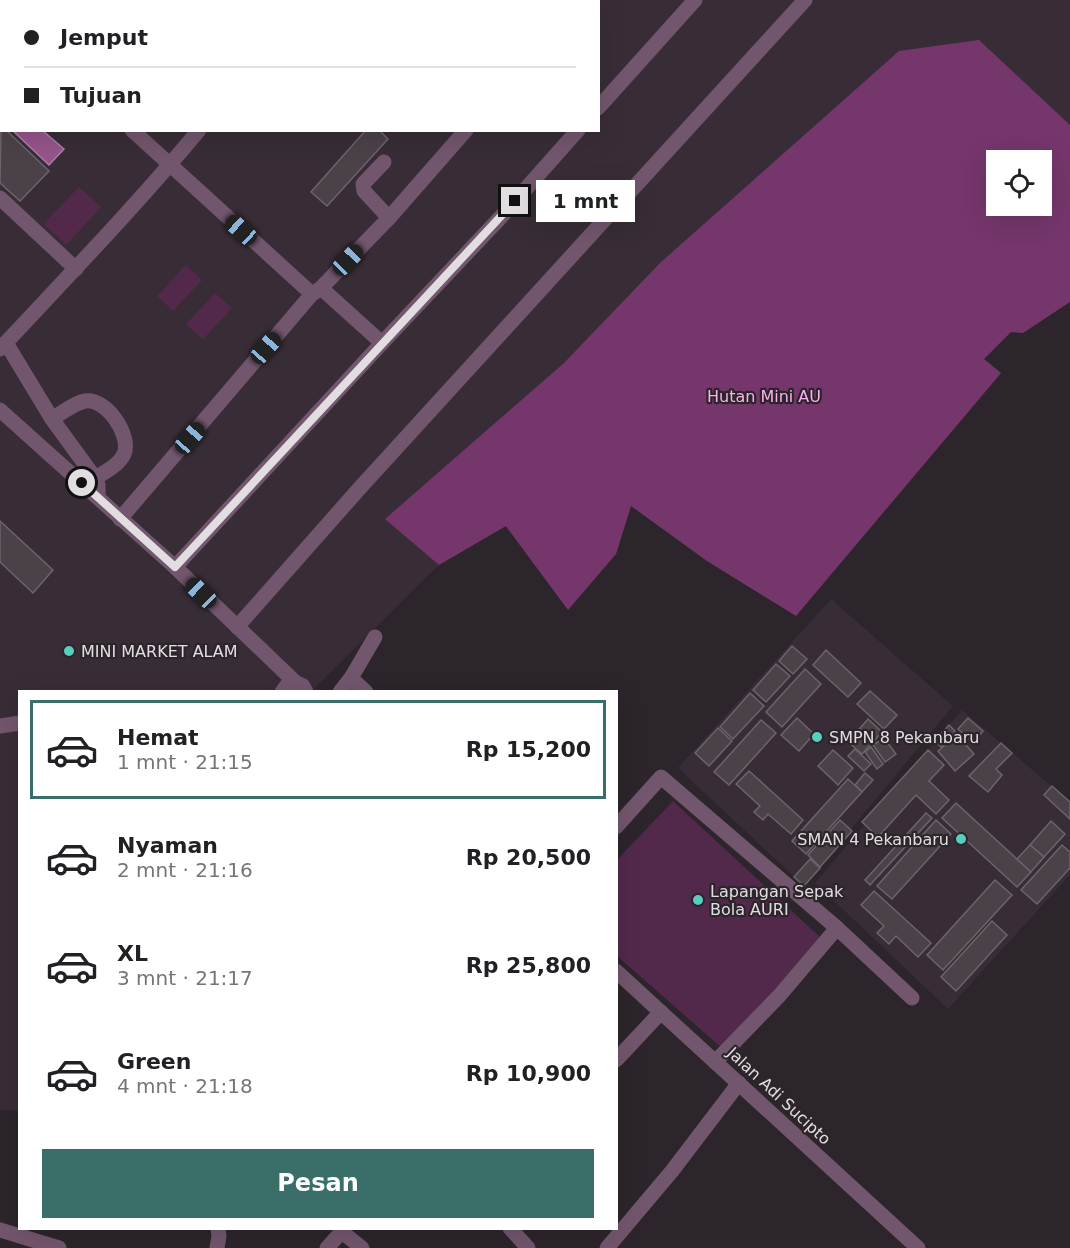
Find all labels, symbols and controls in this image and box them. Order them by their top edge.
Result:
text: Jemput [60,25,148,50]
text: Tujuan [60,83,142,108]
map controls [986,150,1052,216]
button: locate [986,150,1052,216]
callout: 1 mnt [536,180,635,222]
route end [501,187,528,214]
text: 1 mnt [553,189,618,213]
car [222,211,260,249]
car [329,241,367,279]
car [247,329,285,367]
park label: Hutan Mini AU [707,387,821,406]
car [171,419,209,457]
route start [68,469,95,496]
car [182,574,220,612]
place label: MINI MARKET ALAM [81,642,238,661]
marker: MINI MARKET ALAM [62,644,76,658]
icon: car [45,723,99,777]
text: Hemat [117,725,199,750]
place label: SMPN 8 Pekanbaru [829,728,979,747]
marker: SMPN 8 Pekanbaru [810,730,824,744]
text: Rp 15,200 [466,737,591,762]
text: 1 mnt · 21:15 [117,750,253,774]
place label: SMAN 4 Pekanbaru [797,830,949,849]
icon: car [45,831,99,885]
marker: SMAN 4 Pekanbaru [954,832,968,846]
text: Nyaman [117,833,218,858]
text: Rp 20,500 [466,845,591,870]
text: 2 mnt · 21:16 [117,858,253,882]
place label: Lapangan Sepak Bola AURI [710,882,844,919]
marker: Lapangan Sepak Bola AURI [691,893,705,907]
icon: car [45,939,99,993]
text: XL [117,941,148,966]
text: Rp 25,800 [466,953,591,978]
text: 3 mnt · 21:17 [117,966,253,990]
street label: Jalan Adi Sucipto [723,1043,835,1149]
icon: car [45,1047,99,1101]
text: Green [117,1049,191,1074]
text: Rp 10,900 [466,1061,591,1086]
text: 4 mnt · 21:18 [117,1074,253,1098]
button: Pesan [42,1149,594,1218]

